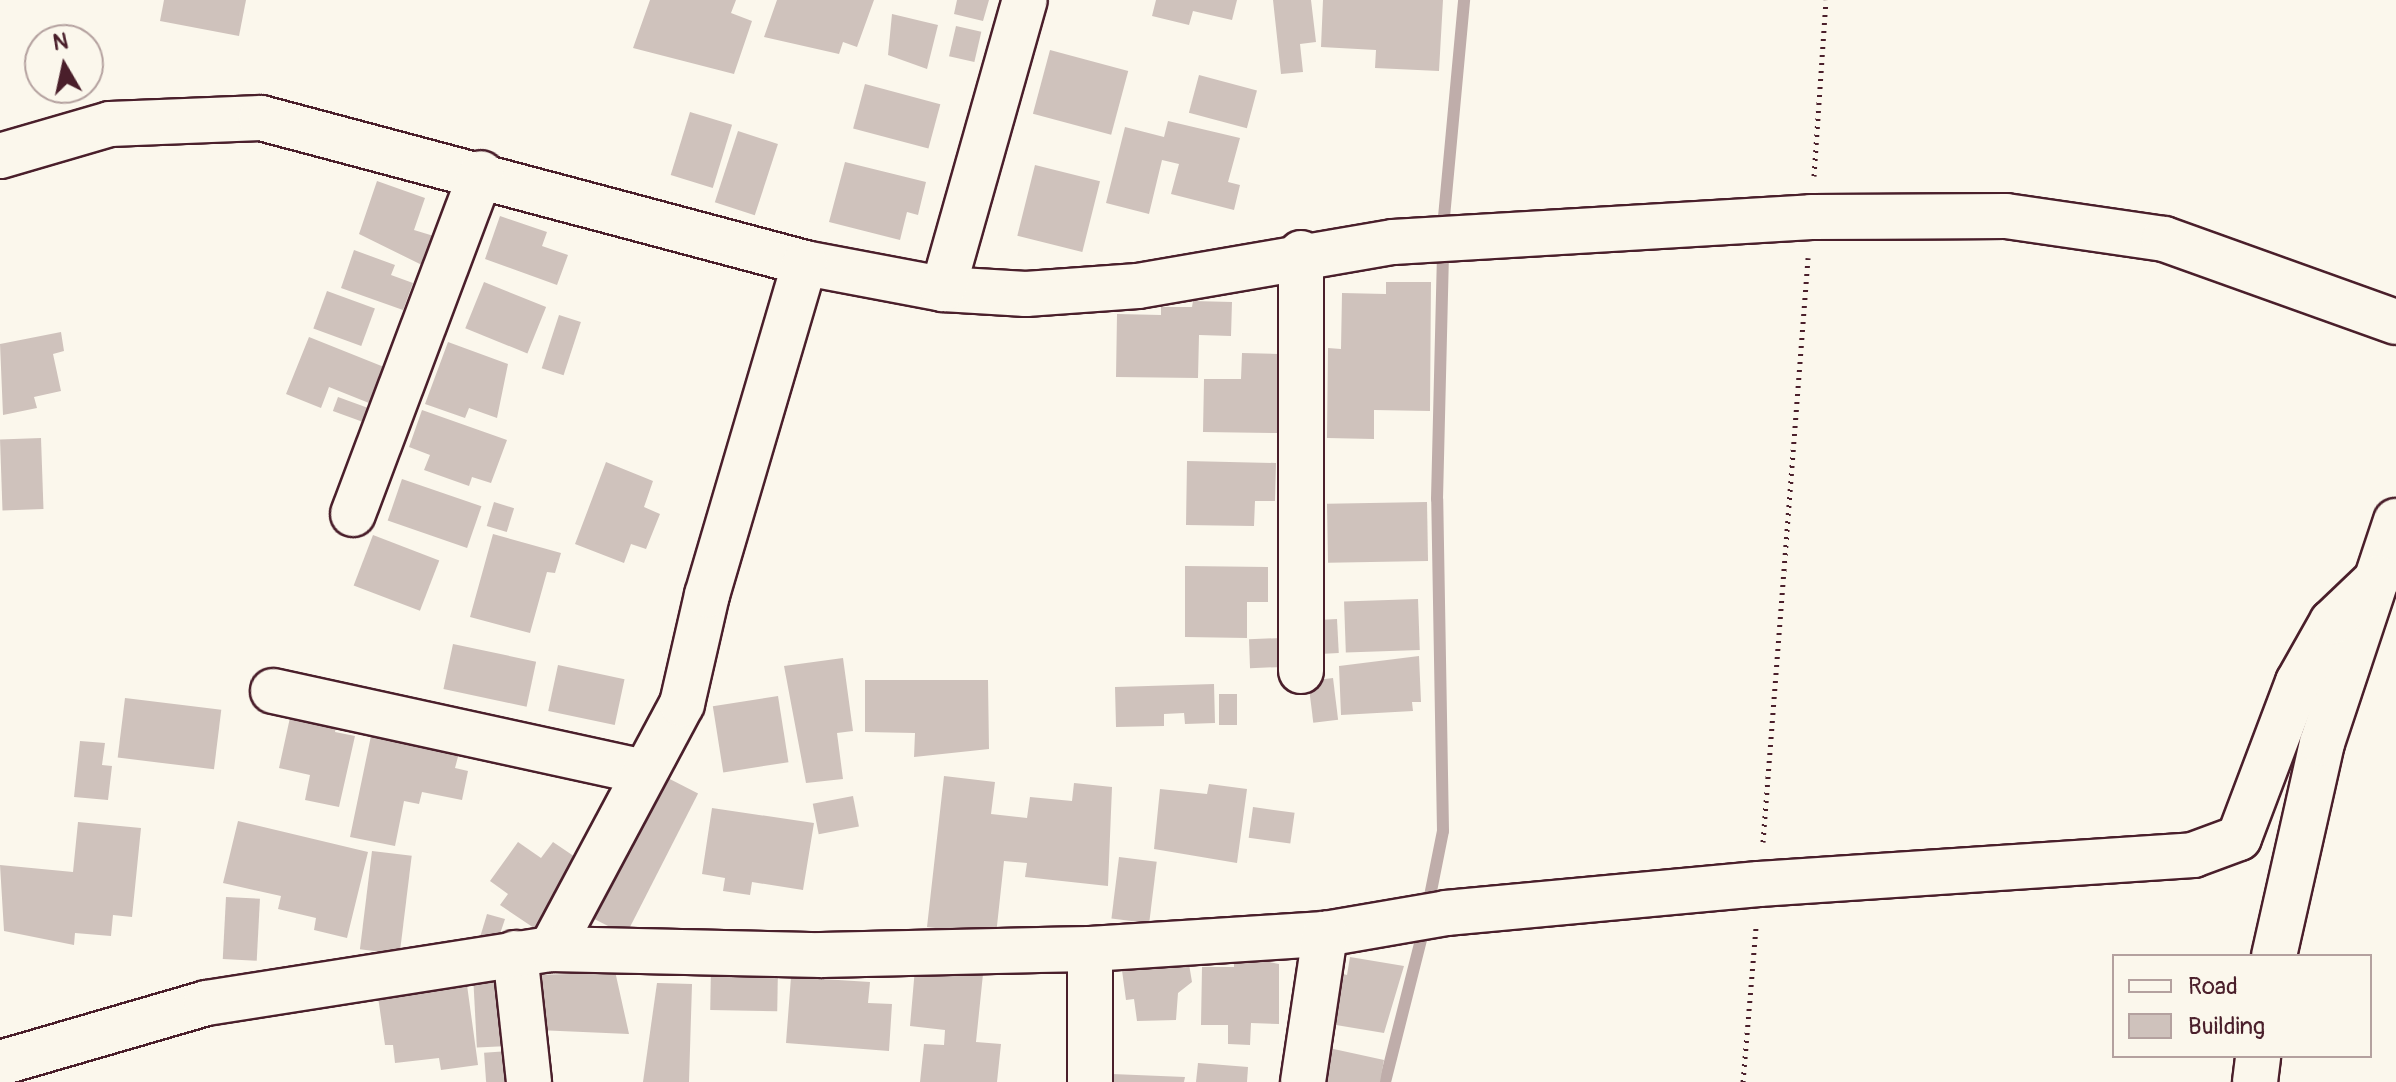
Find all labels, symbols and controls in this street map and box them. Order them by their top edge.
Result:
north arrow [24,24,104,104]
text: N [51,27,70,57]
legend [2112,954,2372,1058]
text: Road [2188,972,2238,1001]
text: Building [2188,1012,2265,1041]

